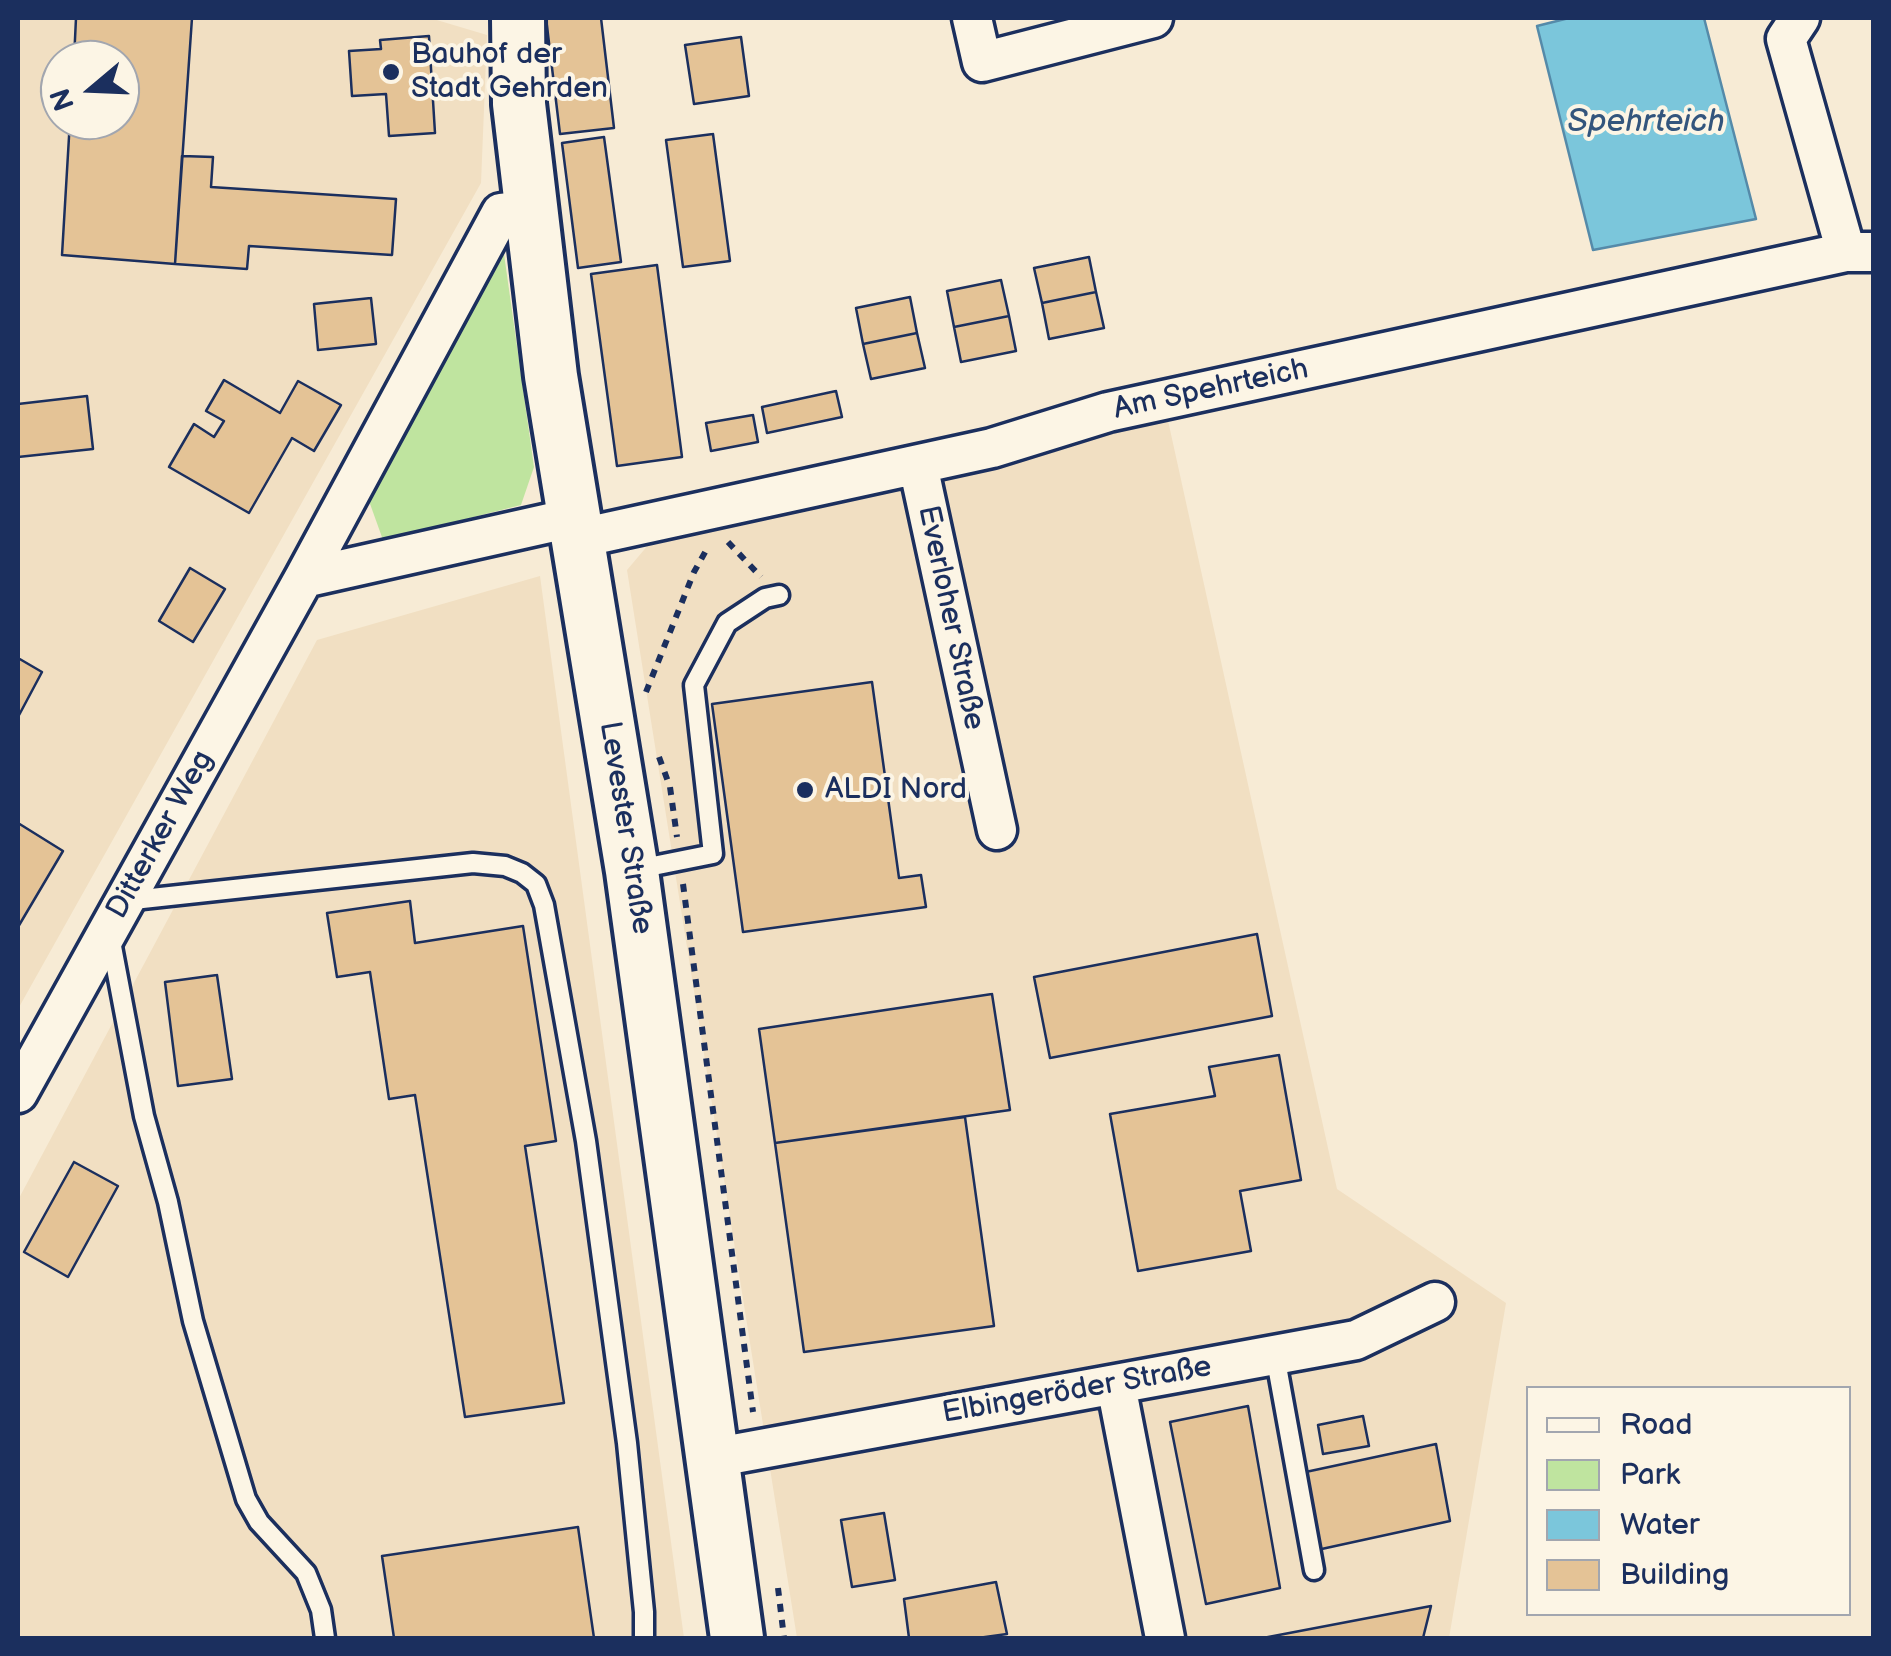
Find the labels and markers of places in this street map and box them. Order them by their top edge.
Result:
place label: Bauhof der Stadt Gehrden [411,37,608,108]
marker: Bauhof der Stadt Gehrden [380,61,402,83]
place label: ALDI Nord [825,772,967,808]
marker: ALDI Nord [794,779,816,801]

